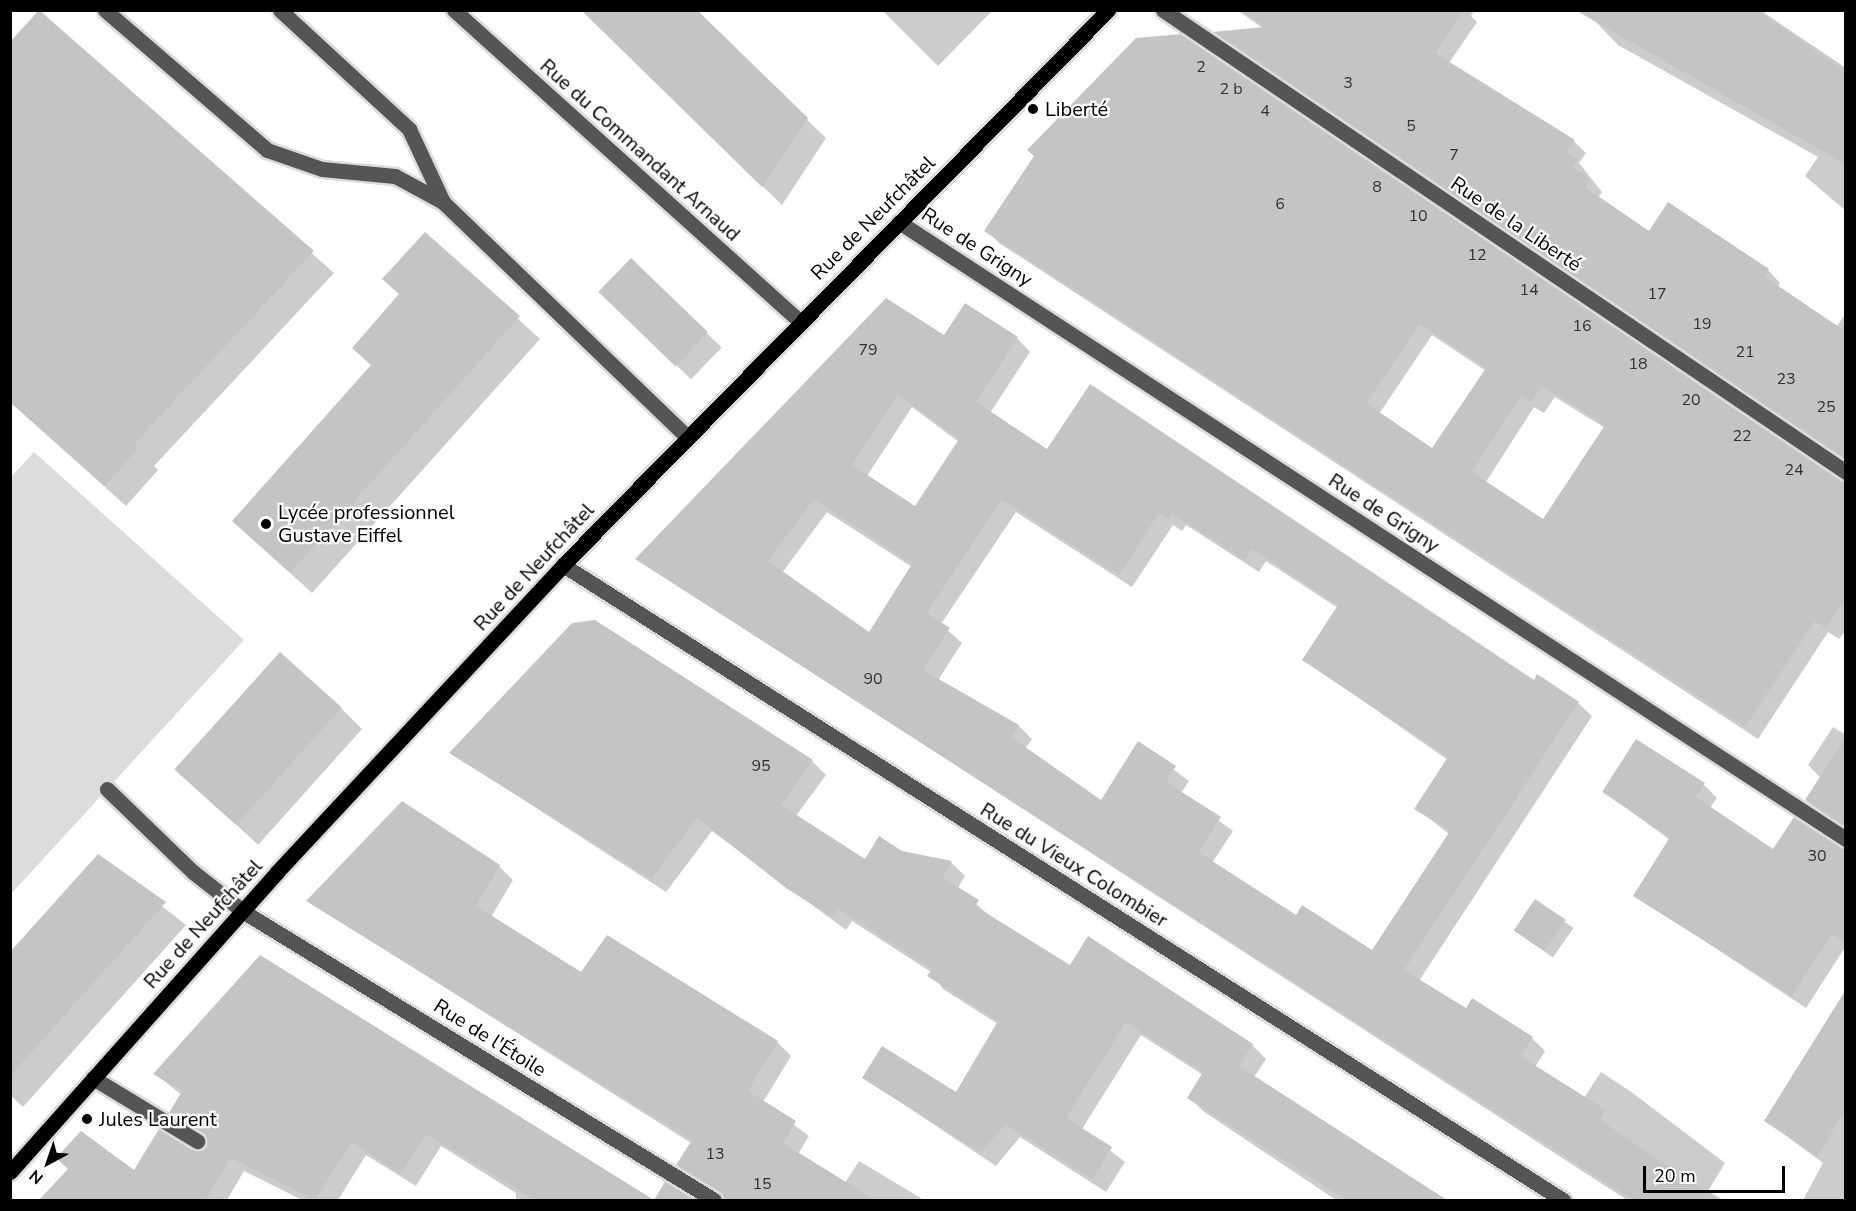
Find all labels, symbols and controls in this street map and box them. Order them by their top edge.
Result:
street label: Rue du Commandant Arnaud [535,54,745,246]
house number: 2 [1196,57,1206,77]
house number: 3 [1343,73,1353,93]
house number: 2 b [1219,79,1243,99]
place label: Liberté [1045,97,1108,121]
house number: 4 [1260,101,1270,121]
marker: Liberté [1026,102,1040,116]
house number: 5 [1406,116,1416,136]
house number: 7 [1449,145,1459,165]
street label: Rue de Neufchâtel [806,151,940,285]
street label: Rue de la Liberté [1446,171,1586,277]
house number: 8 [1372,177,1382,197]
house number: 6 [1275,194,1285,214]
street label: Rue de Grigny [917,202,1037,292]
house number: 10 [1408,206,1428,226]
house number: 12 [1467,245,1487,265]
house number: 14 [1519,280,1539,300]
house number: 17 [1647,284,1667,304]
house number: 19 [1692,314,1712,334]
house number: 16 [1572,316,1592,336]
house number: 79 [858,340,878,360]
house number: 21 [1735,342,1755,362]
house number: 18 [1628,354,1648,374]
house number: 23 [1776,369,1796,389]
house number: 20 [1681,390,1701,410]
house number: 25 [1816,397,1836,417]
house number: 22 [1732,426,1752,446]
house number: 24 [1784,460,1804,480]
street label: Rue de Grigny [1324,468,1444,558]
street label: Rue de Neufchâtel [469,498,599,636]
place label: Lycée professionnel Gustave Eiffel [278,500,455,547]
marker: Lycée professionnel Gustave Eiffel [259,517,273,531]
house number: 90 [863,669,883,689]
house number: 95 [751,756,771,776]
street label: Rue du Vieux Colombier [976,797,1172,933]
house number: 30 [1807,846,1827,866]
street label: Rue de Neufchâtel [139,854,267,994]
street label: Rue de l'Étoile [429,994,551,1082]
place label: Jules Laurent [99,1107,217,1131]
marker: Jules Laurent [80,1112,94,1126]
north arrow [18,1133,78,1193]
house number: 13 [705,1144,725,1164]
scale bar [1646,1154,1788,1192]
text: 20 m [1654,1164,1696,1188]
text: N [25,1165,48,1189]
house number: 15 [752,1174,772,1194]

